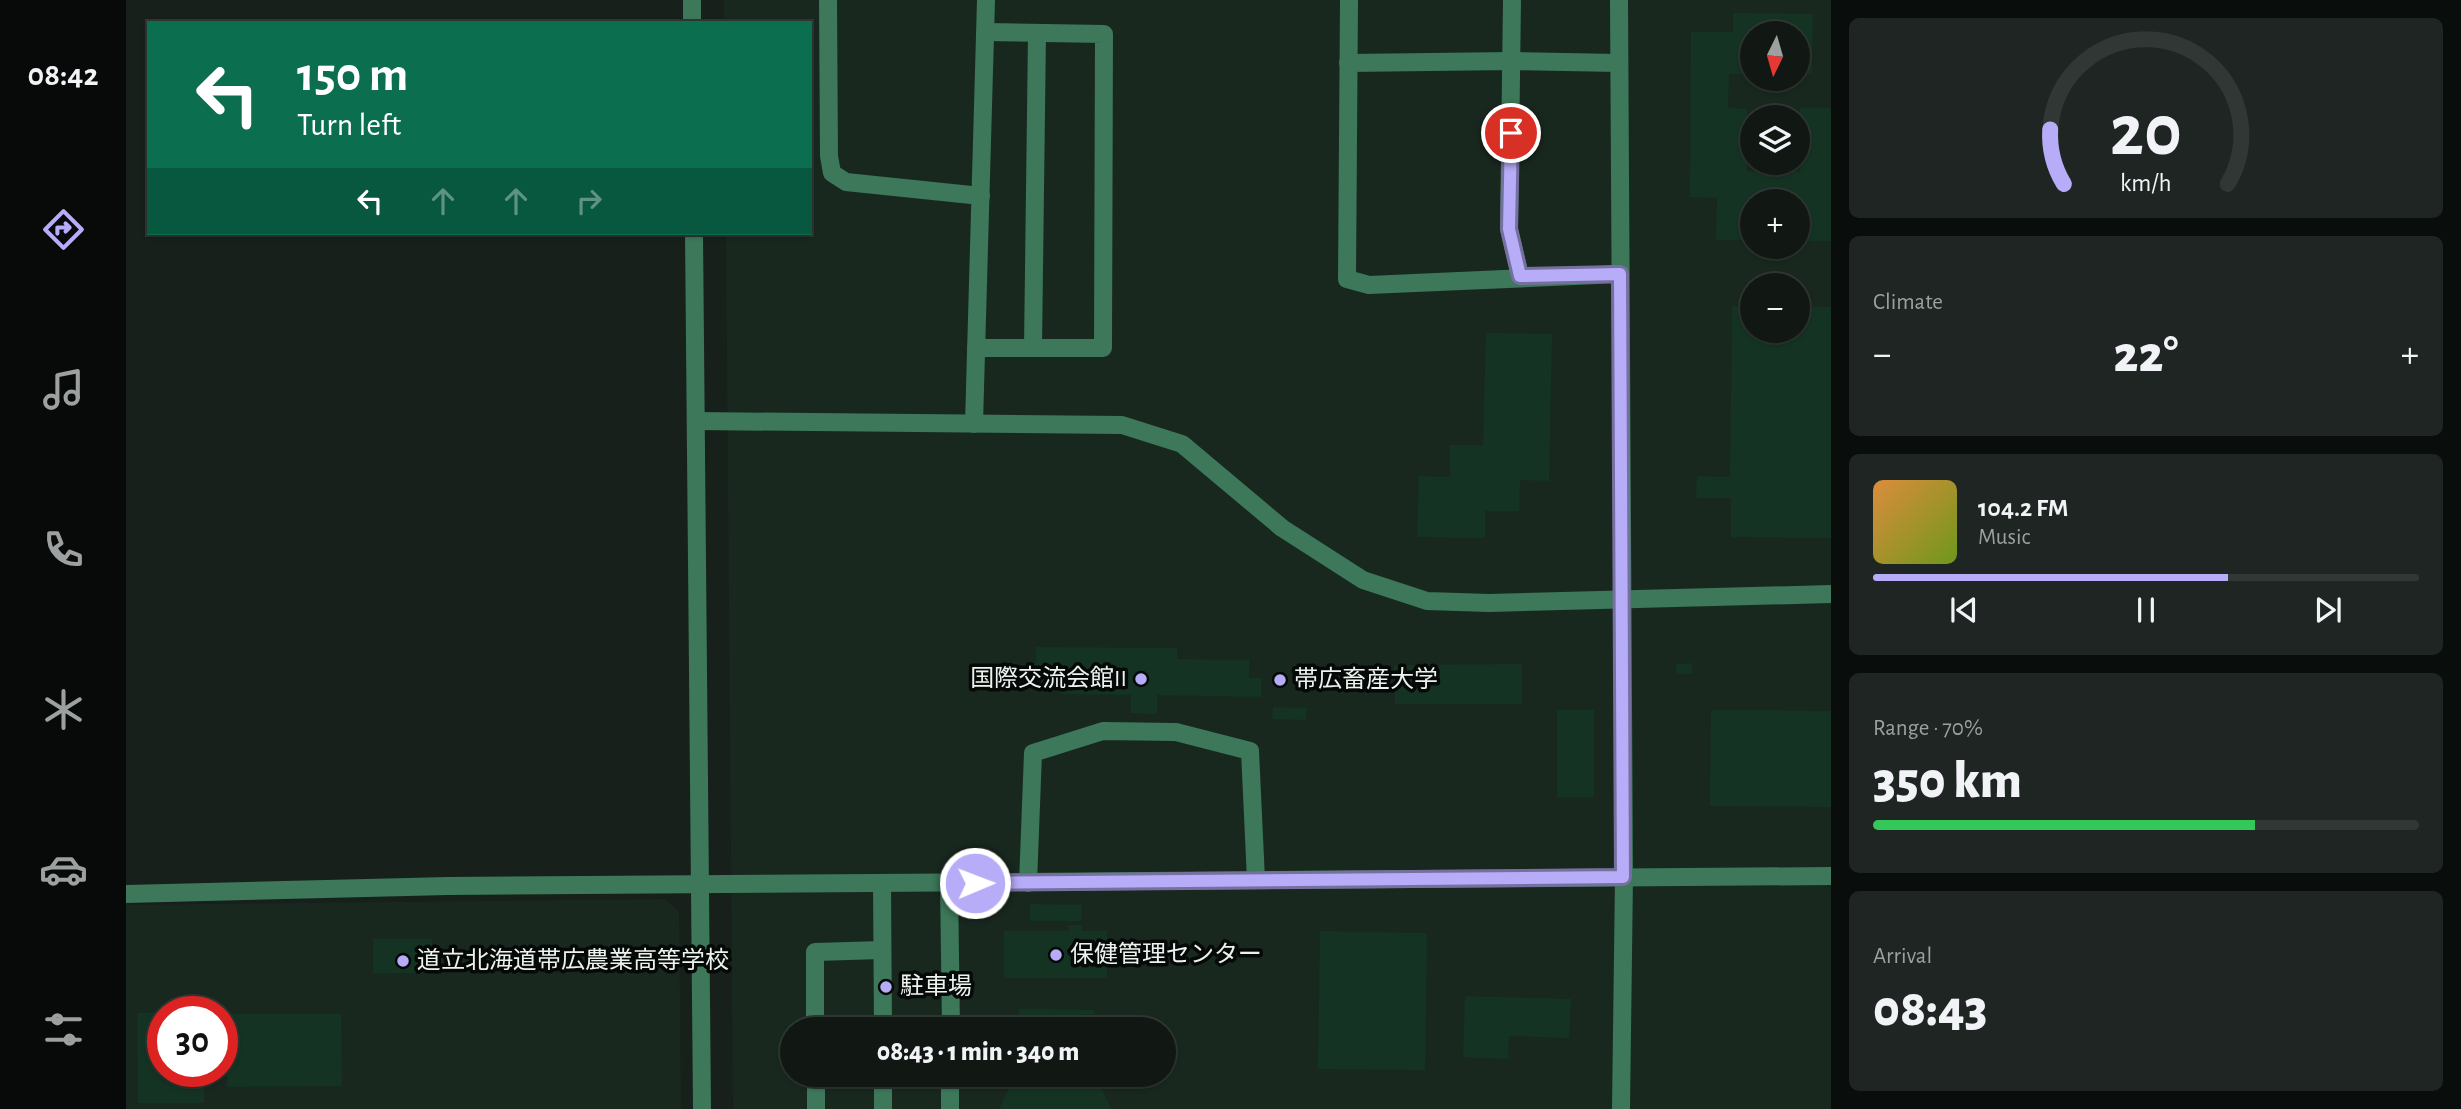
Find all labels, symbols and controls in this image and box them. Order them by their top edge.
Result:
north arrow [1740,21,1810,91]
map controls [1740,21,1810,343]
icon: left [182,49,273,140]
text: 150 m [297,51,408,100]
text: 08:42 [28,59,98,91]
text: 20 [2110,96,2182,169]
pin [1481,103,1541,163]
button: layers [1740,105,1810,175]
text: Turn left [297,109,401,141]
icon: arrive [1492,114,1530,152]
text: km/h [2120,171,2172,196]
icon: left [351,182,389,220]
icon: ahead [424,182,462,220]
icon: ahead [497,182,535,220]
icon: right [570,182,608,220]
button: + [1740,189,1810,259]
icon: directions [39,205,88,254]
button: − [1740,273,1810,343]
text: Climate [1873,291,1943,314]
text: 22° [2113,329,2179,381]
text: − [1873,336,1891,374]
text: + [2401,336,2419,374]
icon: music [39,365,88,414]
text: 104.2 FM [1978,495,2068,521]
icon: phone [39,525,88,574]
text: Music [1978,526,2030,549]
icon: previous [1945,591,1983,629]
icon: pause [2127,591,2165,629]
icon: next [2309,591,2347,629]
place label: 国際交流会館II [970,665,1127,691]
place label: 帯広畜産大学 [1294,666,1438,692]
marker: 国際交流会館II [1133,671,1149,687]
marker: 帯広畜産大学 [1272,672,1288,688]
icon: climate [39,685,88,734]
text: Range · 70% [1873,717,1983,740]
text: 350 km [1873,755,2022,807]
icon: car [39,845,88,894]
position arrow [938,846,1012,920]
place label: 保健管理センター [1070,941,1262,967]
text: Arrival [1873,945,1932,968]
place label: 道立北海道帯広農業高等学校 [417,947,729,973]
marker: 保健管理センター [1048,947,1064,963]
marker: 道立北海道帯広農業高等学校 [395,953,411,969]
place label: 駐車場 [900,973,972,999]
marker: 駐車場 [878,979,894,995]
text: 08:43 [1873,983,1988,1035]
speed limit sign: 30 [147,996,238,1087]
icon: filters [39,1005,88,1054]
text: 08:43 · 1 min · 340 m [877,1039,1079,1065]

